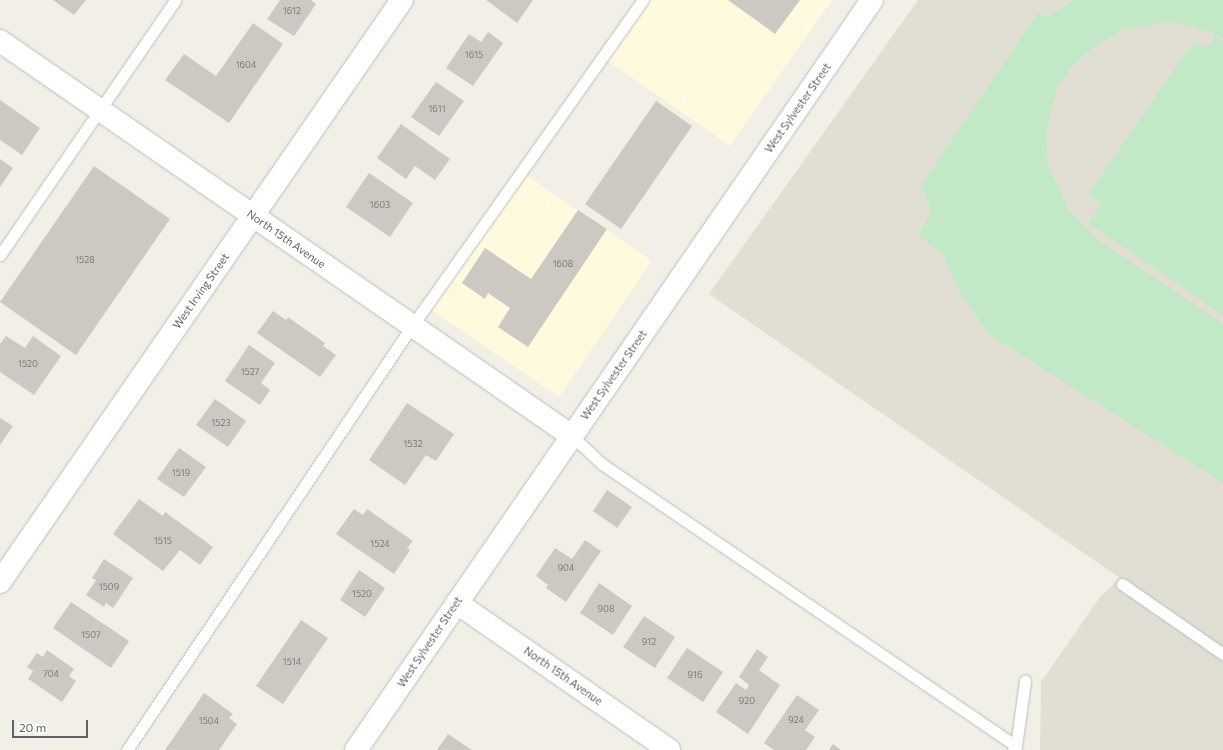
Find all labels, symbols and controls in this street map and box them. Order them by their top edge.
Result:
house number: 1612 [283,6,301,16]
house number: 1615 [465,50,483,60]
house number: 1604 [236,60,256,70]
street label: West Sylvester Street [762,61,834,155]
house number: 1611 [428,104,446,114]
house number: 1603 [370,200,390,210]
street label: North 15th Avenue [244,207,328,271]
street label: West Irving Street [170,251,232,331]
house number: 1528 [75,255,95,265]
house number: 1608 [553,259,573,269]
street label: West Sylvester Street [578,328,650,422]
house number: 1520 [18,359,38,369]
house number: 1527 [241,367,259,377]
house number: 1523 [211,418,231,428]
house number: 1532 [403,439,423,449]
house number: 1519 [172,468,190,478]
house number: 1515 [154,536,172,546]
house number: 1524 [370,539,390,549]
house number: 904 [558,563,574,573]
house number: 1509 [99,582,119,592]
house number: 1520 [352,589,372,599]
street label: West Sylvester Street [395,594,465,690]
house number: 908 [598,604,614,614]
house number: 1507 [81,630,101,640]
house number: 912 [642,637,656,647]
street label: North 15th Avenue [521,644,605,708]
house number: 1514 [283,657,301,667]
house number: 704 [43,669,59,679]
house number: 916 [688,670,702,680]
house number: 920 [739,696,755,706]
scale bar [14,712,90,738]
house number: 924 [788,715,804,725]
house number: 1504 [199,716,219,726]
text: 20 m [19,720,46,734]

